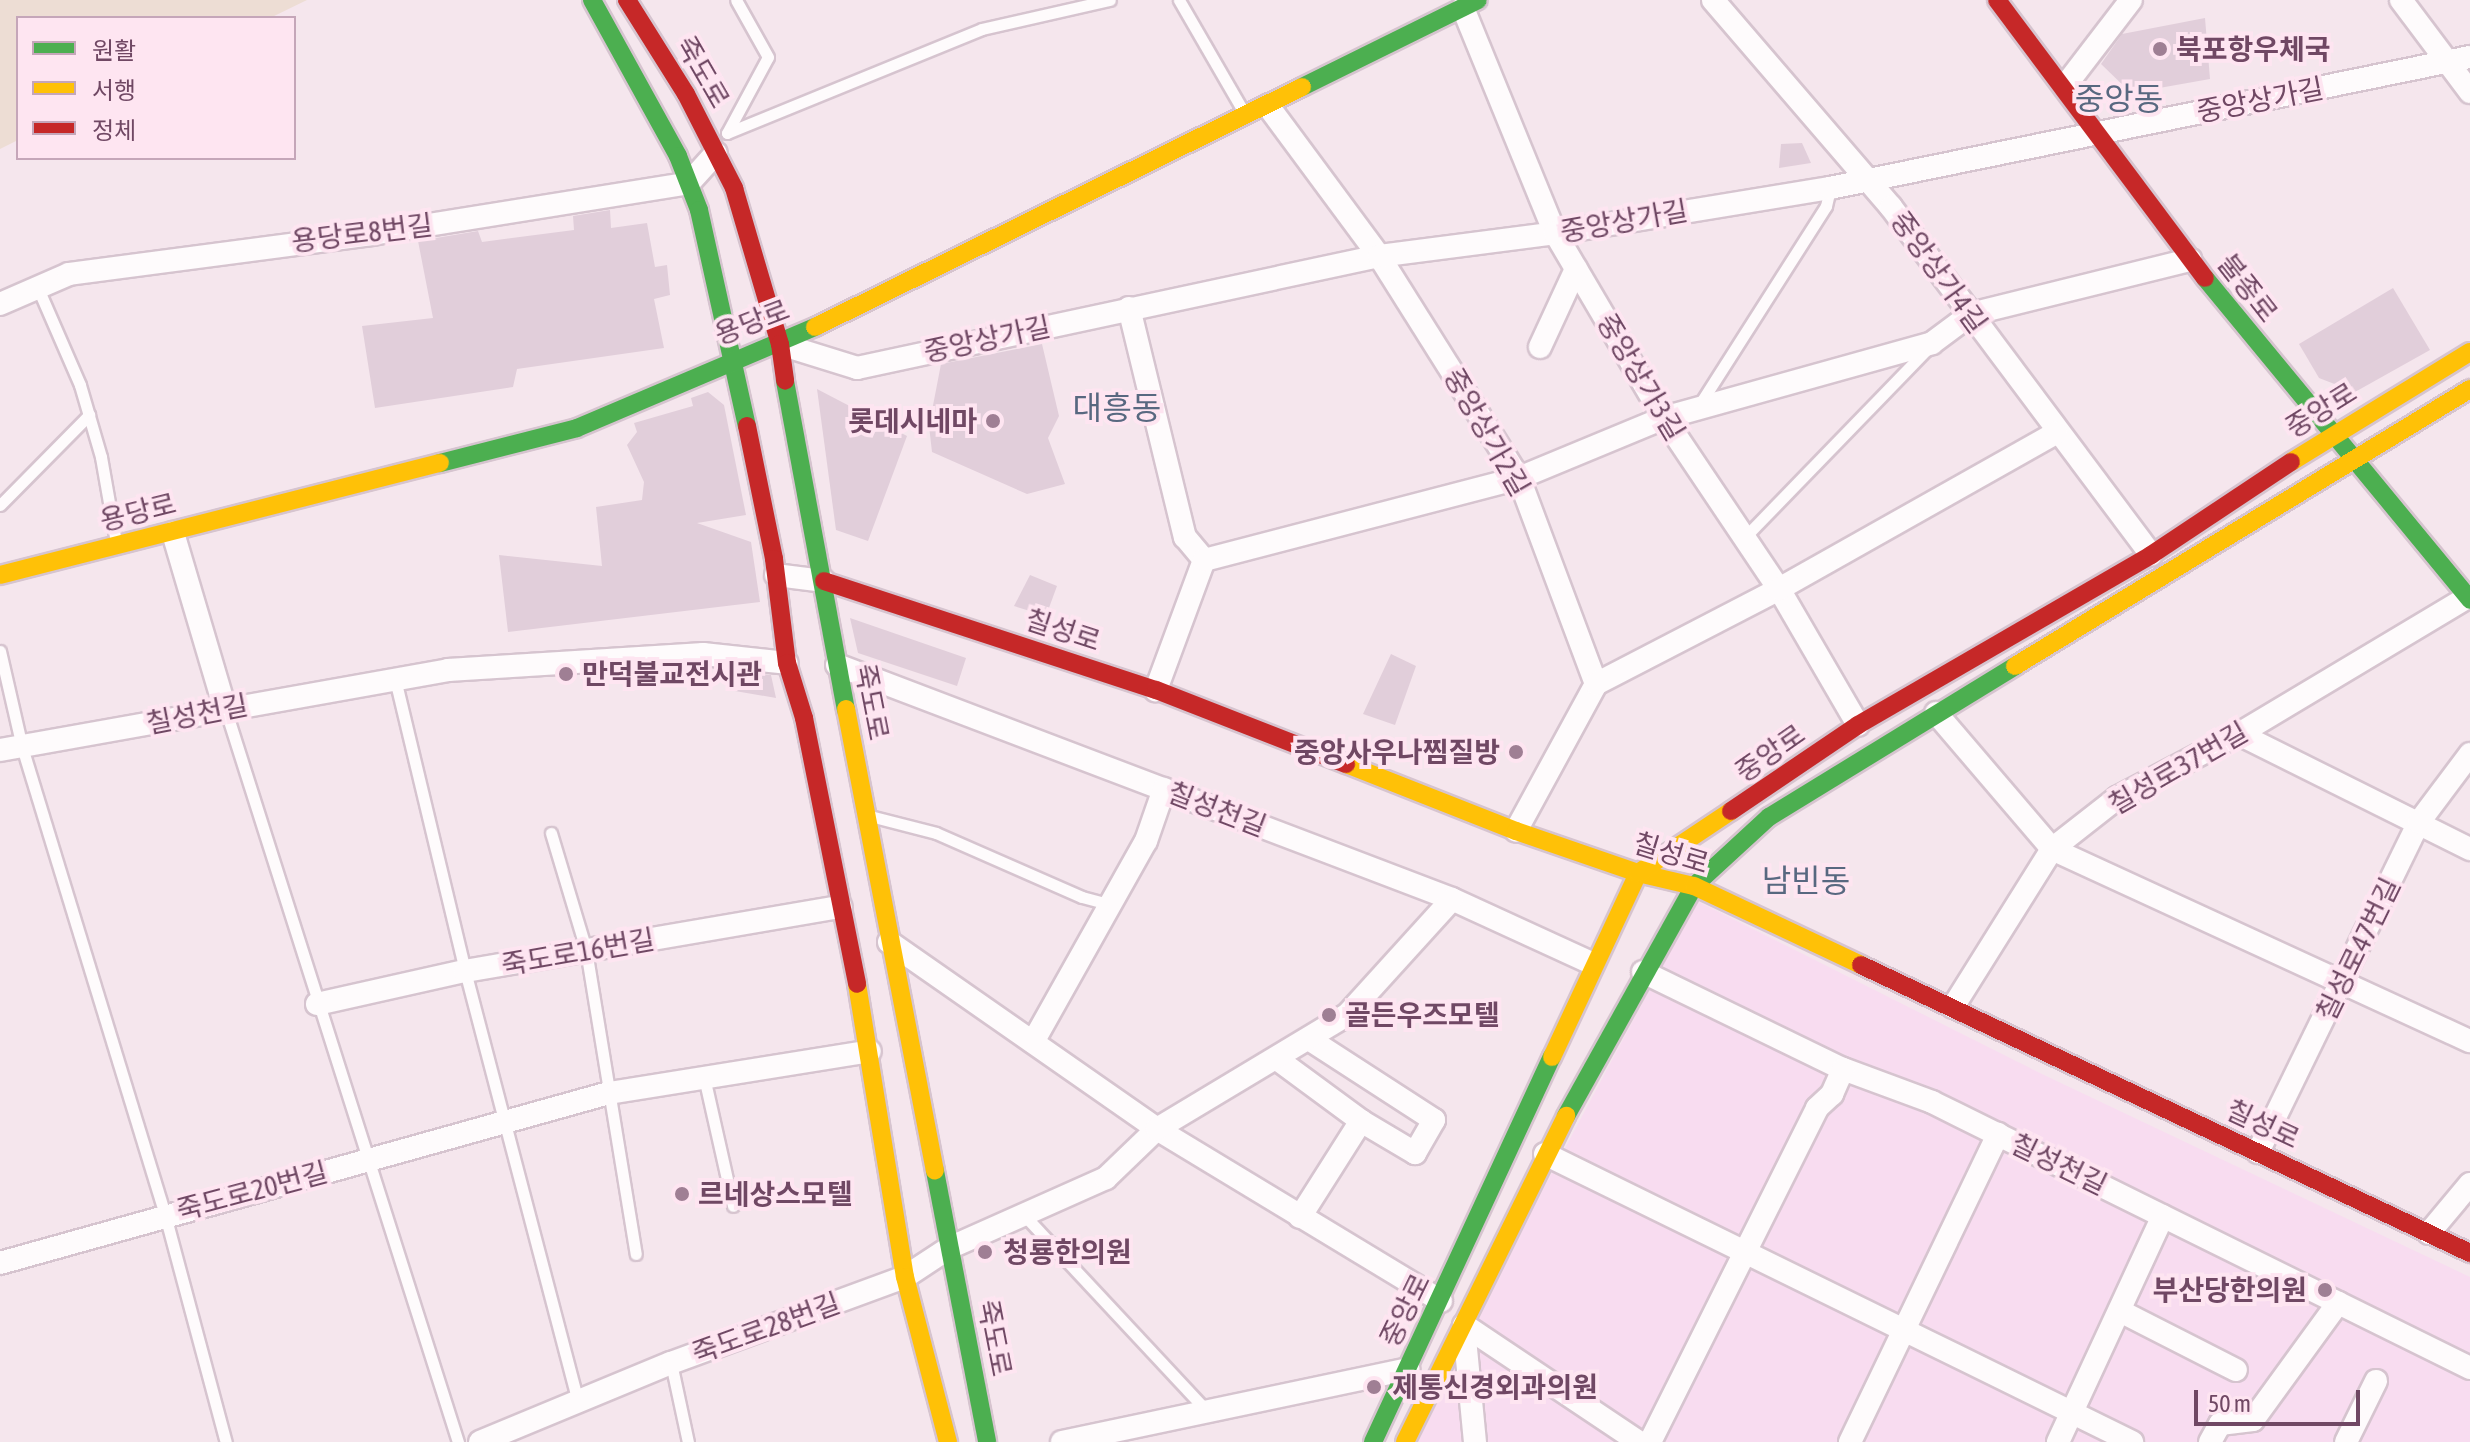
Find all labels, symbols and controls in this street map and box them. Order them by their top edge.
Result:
legend [16,16,296,160]
street label: 죽도로 [669,30,737,114]
place label: 북포항우체국 [2176,32,2331,66]
text: 원활 [92,37,136,64]
marker: 북포항우체국 [2151,40,2169,58]
street label: 중앙상가길 [2194,71,2326,129]
text: 서행 [92,77,136,104]
district label: 중앙동 [2075,80,2163,118]
text: 정체 [92,117,136,144]
street label: 중앙상가길 [1558,193,1690,249]
street label: 중앙상가4길 [1884,205,1994,339]
street label: 용당로8번길 [290,208,434,258]
street label: 불종로 [2211,247,2285,329]
street label: 용당로 [710,292,794,352]
street label: 중앙상가3길 [1590,308,1692,446]
street label: 중앙상가길 [921,309,1053,369]
street label: 중앙상가2길 [1437,362,1537,502]
street label: 중앙로 [2279,375,2363,445]
district label: 대흥동 [1073,389,1161,427]
place label: 롯데시네마 [848,404,977,438]
marker: 롯데시네마 [984,412,1002,430]
street label: 용당로 [96,486,180,538]
street label: 칠성로 [1021,602,1105,658]
place label: 만덕불교전시관 [582,657,762,691]
street label: 죽도로 [848,661,896,743]
marker: 만덕불교전시관 [557,665,575,683]
street label: 칠성천길 [143,688,251,740]
street label: 칠성로37번길 [2102,715,2254,821]
street label: 중앙로 [1729,717,1811,789]
place label: 중앙사우나찜질방 [1294,735,1500,769]
marker: 중앙사우나찜질방 [1507,743,1525,761]
street label: 칠성천길 [1163,775,1271,843]
street label: 칠성로 [1629,826,1713,880]
district label: 남빈동 [1762,862,1850,900]
street label: 칠성로47번길 [2309,872,2407,1026]
street label: 죽도로16번길 [499,922,657,982]
place label: 골든우즈모텔 [1345,998,1500,1032]
marker: 골든우즈모텔 [1320,1006,1338,1024]
street label: 칠성로 [2221,1092,2305,1156]
street label: 칠성천길 [2005,1126,2113,1202]
street label: 죽도로20번길 [173,1155,331,1227]
place label: 르네상스모텔 [698,1177,853,1211]
marker: 르네상스모텔 [673,1185,691,1203]
place label: 청룡한의원 [1003,1235,1132,1269]
marker: 청룡한의원 [974,1241,996,1263]
street label: 중앙로 [1373,1268,1437,1352]
place label: 부산당한의원 [2152,1273,2307,1307]
marker: 부산당한의원 [2314,1279,2336,1301]
street label: 죽도로28번길 [687,1286,845,1370]
street label: 죽도로 [971,1297,1019,1379]
place label: 제통신경외과의원 [1392,1370,1598,1404]
scale bar [2198,1374,2364,1424]
marker: 제통신경외과의원 [1363,1376,1385,1398]
text: 50 m [2208,1390,2251,1417]

